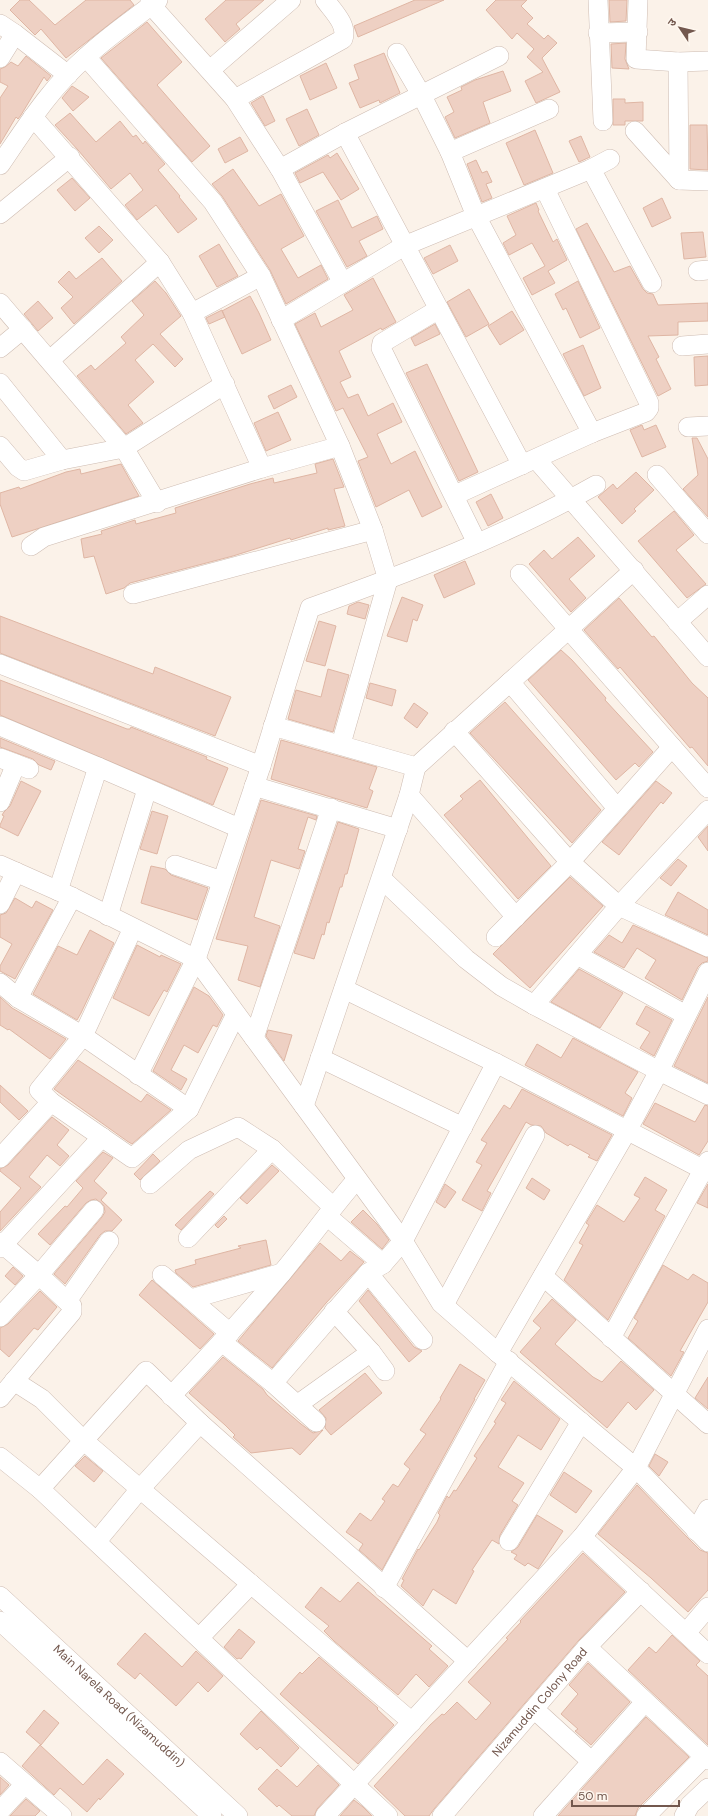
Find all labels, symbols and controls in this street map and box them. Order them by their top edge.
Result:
north arrow [660,8,700,48]
text: उ [664,15,680,29]
street label: Main Narela Road (Nizamuddin) [50,1641,188,1771]
street label: Nizamuddin Colony Road [488,1644,591,1760]
scale bar [572,1782,679,1808]
text: 50 m [578,1788,607,1804]

